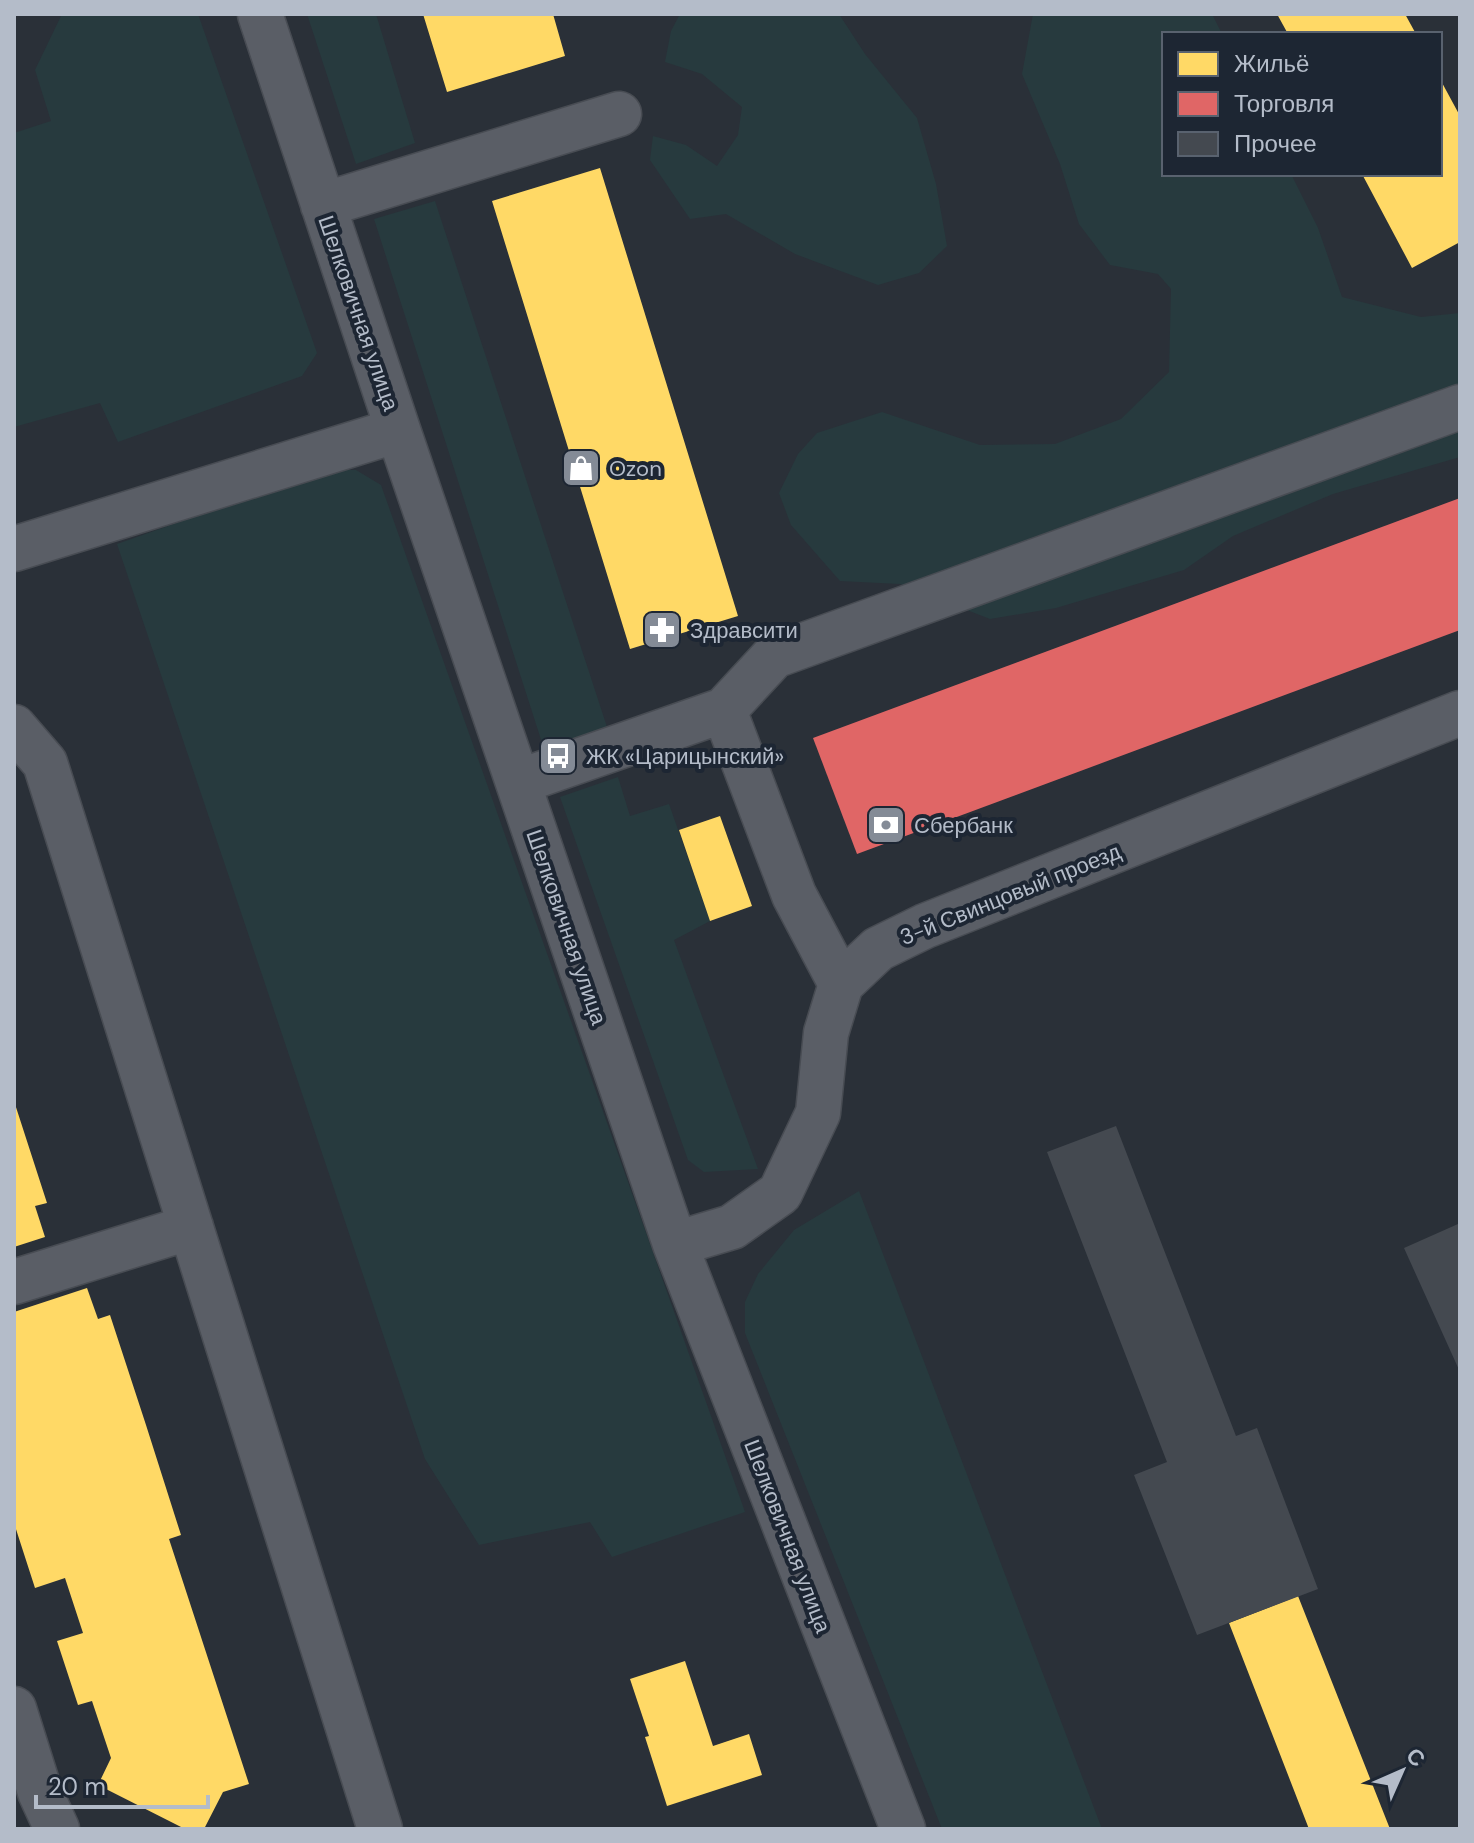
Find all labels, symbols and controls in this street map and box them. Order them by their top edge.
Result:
legend [1162,32,1442,176]
text: Жильё [1234,48,1309,79]
text: Торговля [1234,88,1334,119]
text: Прочее [1234,128,1317,159]
street label: Шелковичная улица [311,212,406,415]
shop icon: Ozon [560,447,602,489]
place label: Ozon [609,454,662,483]
pharmacy icon: Здравсити [641,609,683,651]
place label: Здравсити [690,616,798,645]
bus stop icon: ЖК «Царицынский» [537,735,579,777]
place label: ЖК «Царицынский» [586,742,784,771]
bank icon: Сбербанк [865,804,907,846]
place label: Сбербанк [914,811,1013,840]
street label: Шелковичная улица [519,826,614,1029]
street label: 3-й Свинцовый проезд [895,837,1125,952]
street label: Шелковичная улица [737,1435,838,1638]
north arrow [1362,1731,1442,1811]
text: С [1400,1741,1432,1773]
scale bar [36,1759,208,1809]
text: 20 m [48,1771,106,1802]

